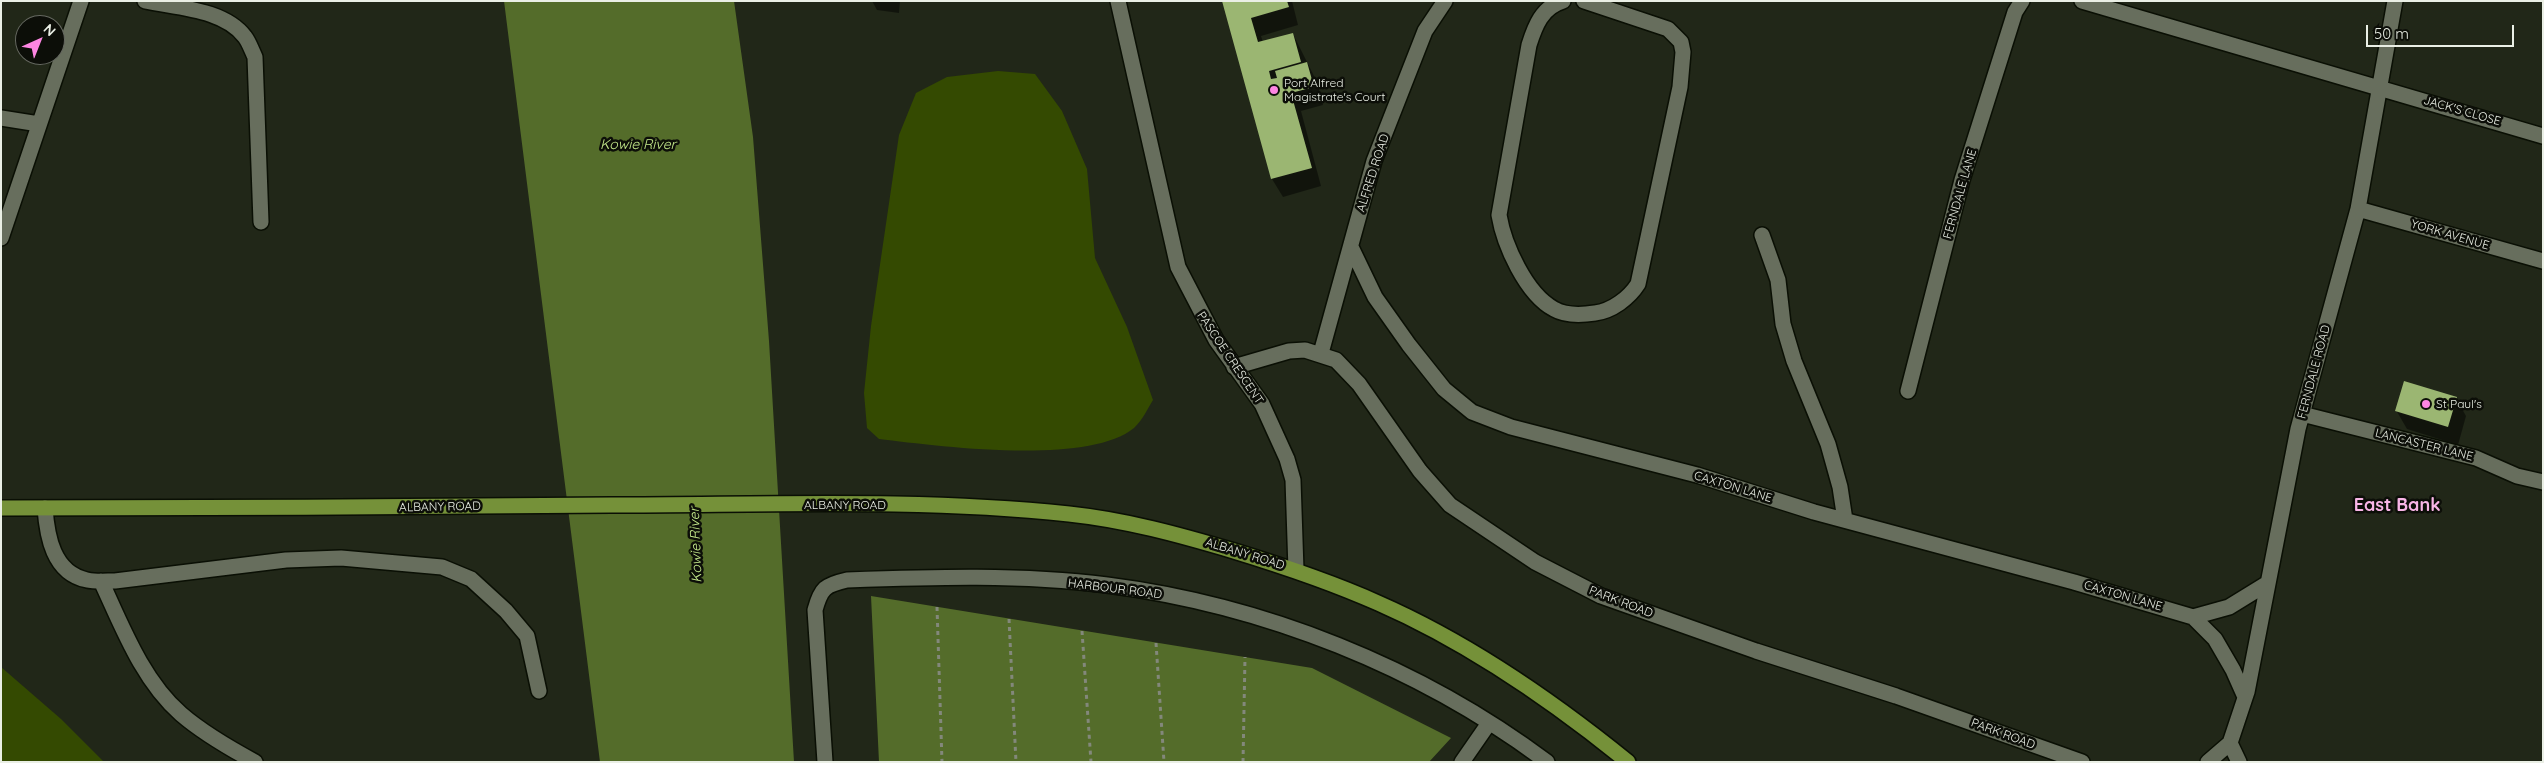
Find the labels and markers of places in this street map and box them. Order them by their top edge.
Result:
place label: Port Alfred Magistrate's Court [1284,76,1385,104]
marker: Port Alfred Magistrate's Court [1268,84,1280,96]
place label: St Paul's [2436,397,2482,411]
marker: St Paul's [2420,398,2432,410]

